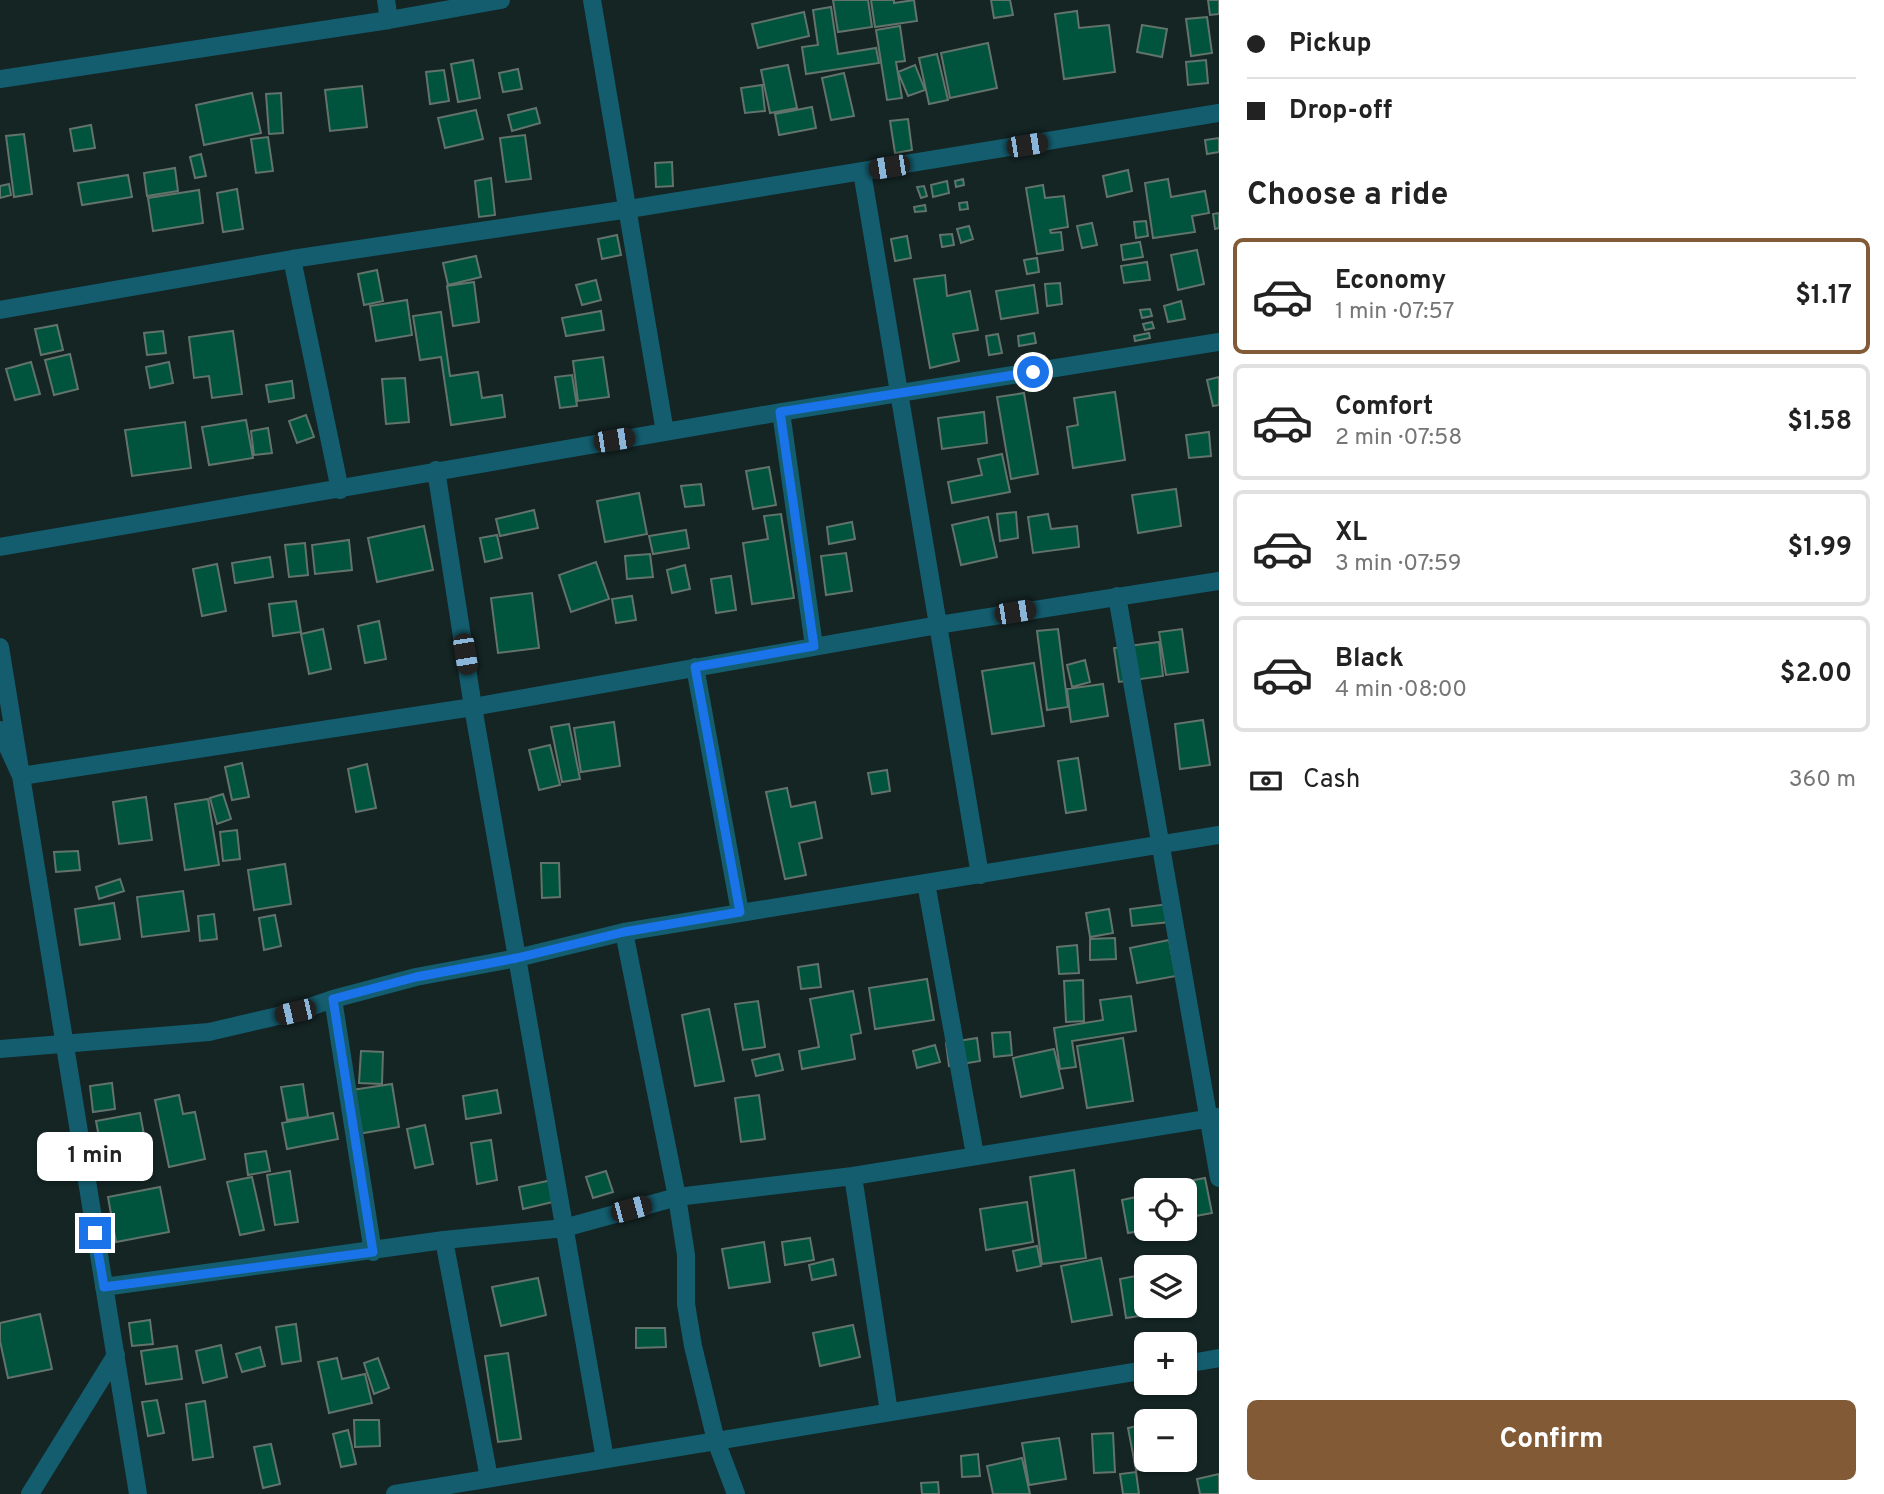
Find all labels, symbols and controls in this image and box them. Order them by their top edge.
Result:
text: Pickup [1289,28,1372,61]
text: Drop-off [1289,95,1392,128]
car [1005,131,1050,159]
car [867,153,912,181]
text: Choose a ride [1247,176,1448,216]
icon: car [1251,265,1314,328]
text: Economy [1335,265,1446,298]
text: $1.17 [1795,280,1852,313]
text: 1 min · 07:57 [1335,298,1454,327]
route start [1017,356,1049,388]
icon: car [1251,391,1314,454]
text: Comfort [1335,391,1433,424]
text: $1.58 [1787,406,1852,439]
text: 2 min · 07:58 [1335,424,1462,453]
car [592,426,637,454]
icon: car [1251,517,1314,580]
text: XL [1335,517,1367,550]
text: $1.99 [1788,532,1852,565]
text: 3 min · 07:59 [1335,550,1461,579]
car [993,598,1038,626]
car [452,632,479,676]
icon: car [1251,643,1314,706]
text: Black [1335,643,1404,676]
text: $2.00 [1780,658,1852,691]
text: 4 min · 08:00 [1335,676,1467,705]
icon: cash [1247,762,1285,800]
text: Cash [1303,764,1360,797]
text: 360 m [1789,766,1856,795]
car [273,997,318,1027]
callout: 1 min [37,1132,153,1180]
text: 1 min [67,1142,123,1171]
map controls [1134,1178,1197,1472]
button: locate [1134,1178,1197,1241]
car [608,1193,655,1225]
route end [79,1217,111,1249]
button: layers [1134,1255,1197,1318]
button: + [1134,1332,1197,1395]
button: Confirm [1247,1400,1856,1480]
button: − [1134,1409,1197,1472]

